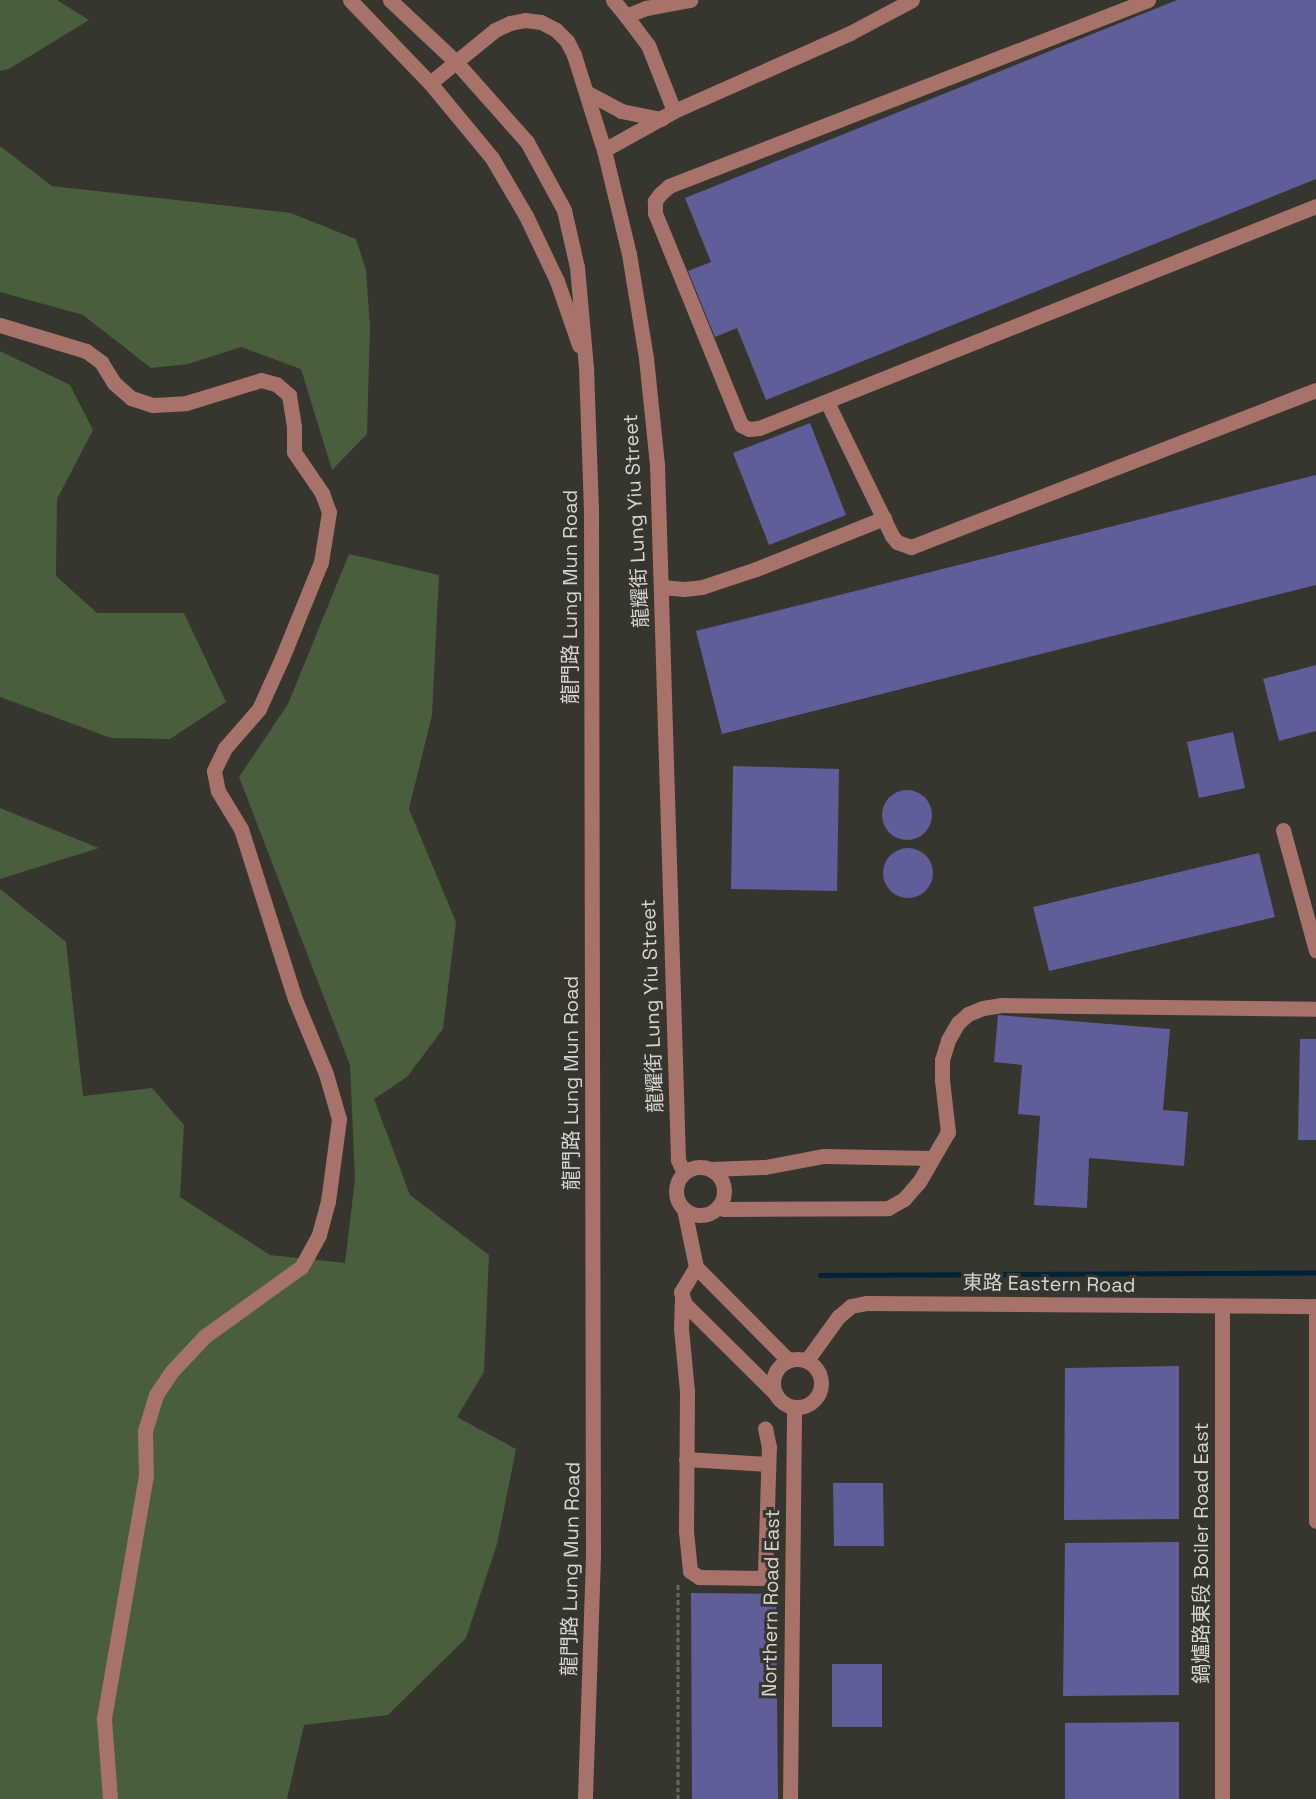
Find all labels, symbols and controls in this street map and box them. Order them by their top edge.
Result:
street label: 龍耀街 Lung Yiu Street [618,413,654,629]
street label: 龍門路 Lung Mun Road [558,490,582,704]
street label: 龍耀街 Lung Yiu Street [636,899,668,1113]
street label: 龍門路 Lung Mun Road [559,976,583,1190]
street label: 東路 Eastern Road [962,1270,1136,1298]
street label: 鍋爐路東段 Boiler Road East [1189,1422,1213,1684]
street label: 龍門路 Lung Mun Road [557,1462,585,1676]
street label: Northern Road East [757,1509,785,1697]

